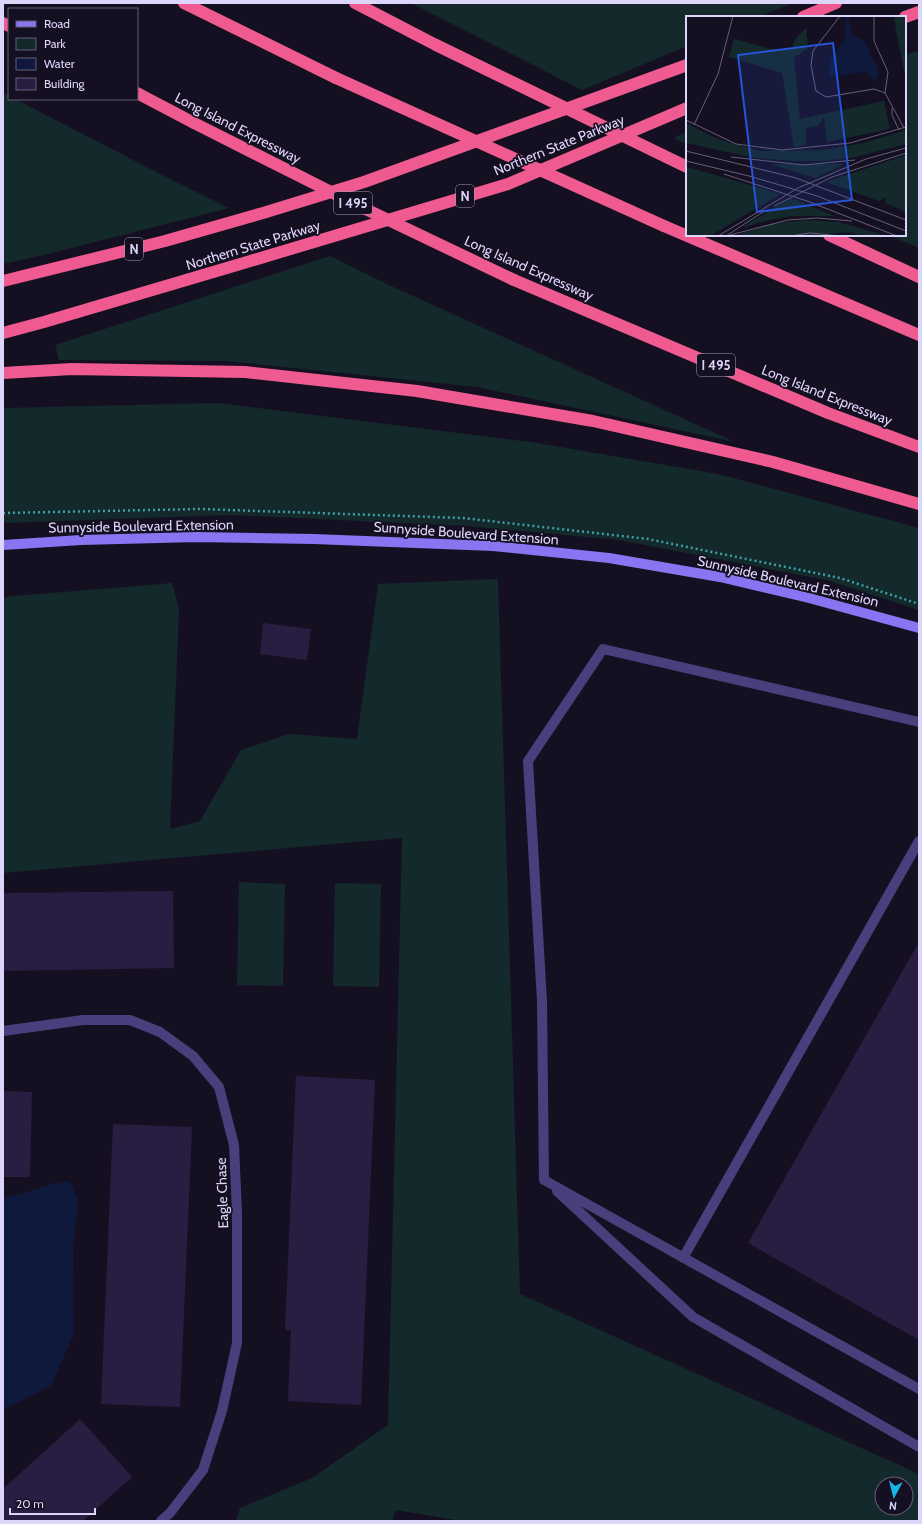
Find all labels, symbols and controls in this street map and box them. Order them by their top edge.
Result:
legend [8,8,138,100]
text: Road [44,16,70,31]
inset map [686,16,906,236]
text: Park [44,36,66,51]
text: Water [44,56,75,71]
text: Building [44,76,86,91]
street label: Long Island Expressway [172,88,304,168]
street label: Northern State Parkway [491,110,627,180]
road number: N [456,185,474,207]
road number: I 495 [334,192,372,214]
street label: Northern State Parkway [184,216,322,274]
street label: Long Island Expressway [462,231,596,305]
road number: N [125,238,143,260]
road number: I 495 [697,354,735,376]
street label: Long Island Expressway [759,361,895,429]
street label: Sunnyside Boulevard Extension [48,515,234,537]
street label: Sunnyside Boulevard Extension [373,518,559,548]
street label: Sunnyside Boulevard Extension [696,551,881,611]
street label: Eagle Chase [212,1157,232,1229]
north arrow [874,1476,914,1516]
scale bar [10,1490,95,1516]
text: 20 m [16,1496,44,1511]
text: N [888,1499,897,1513]

